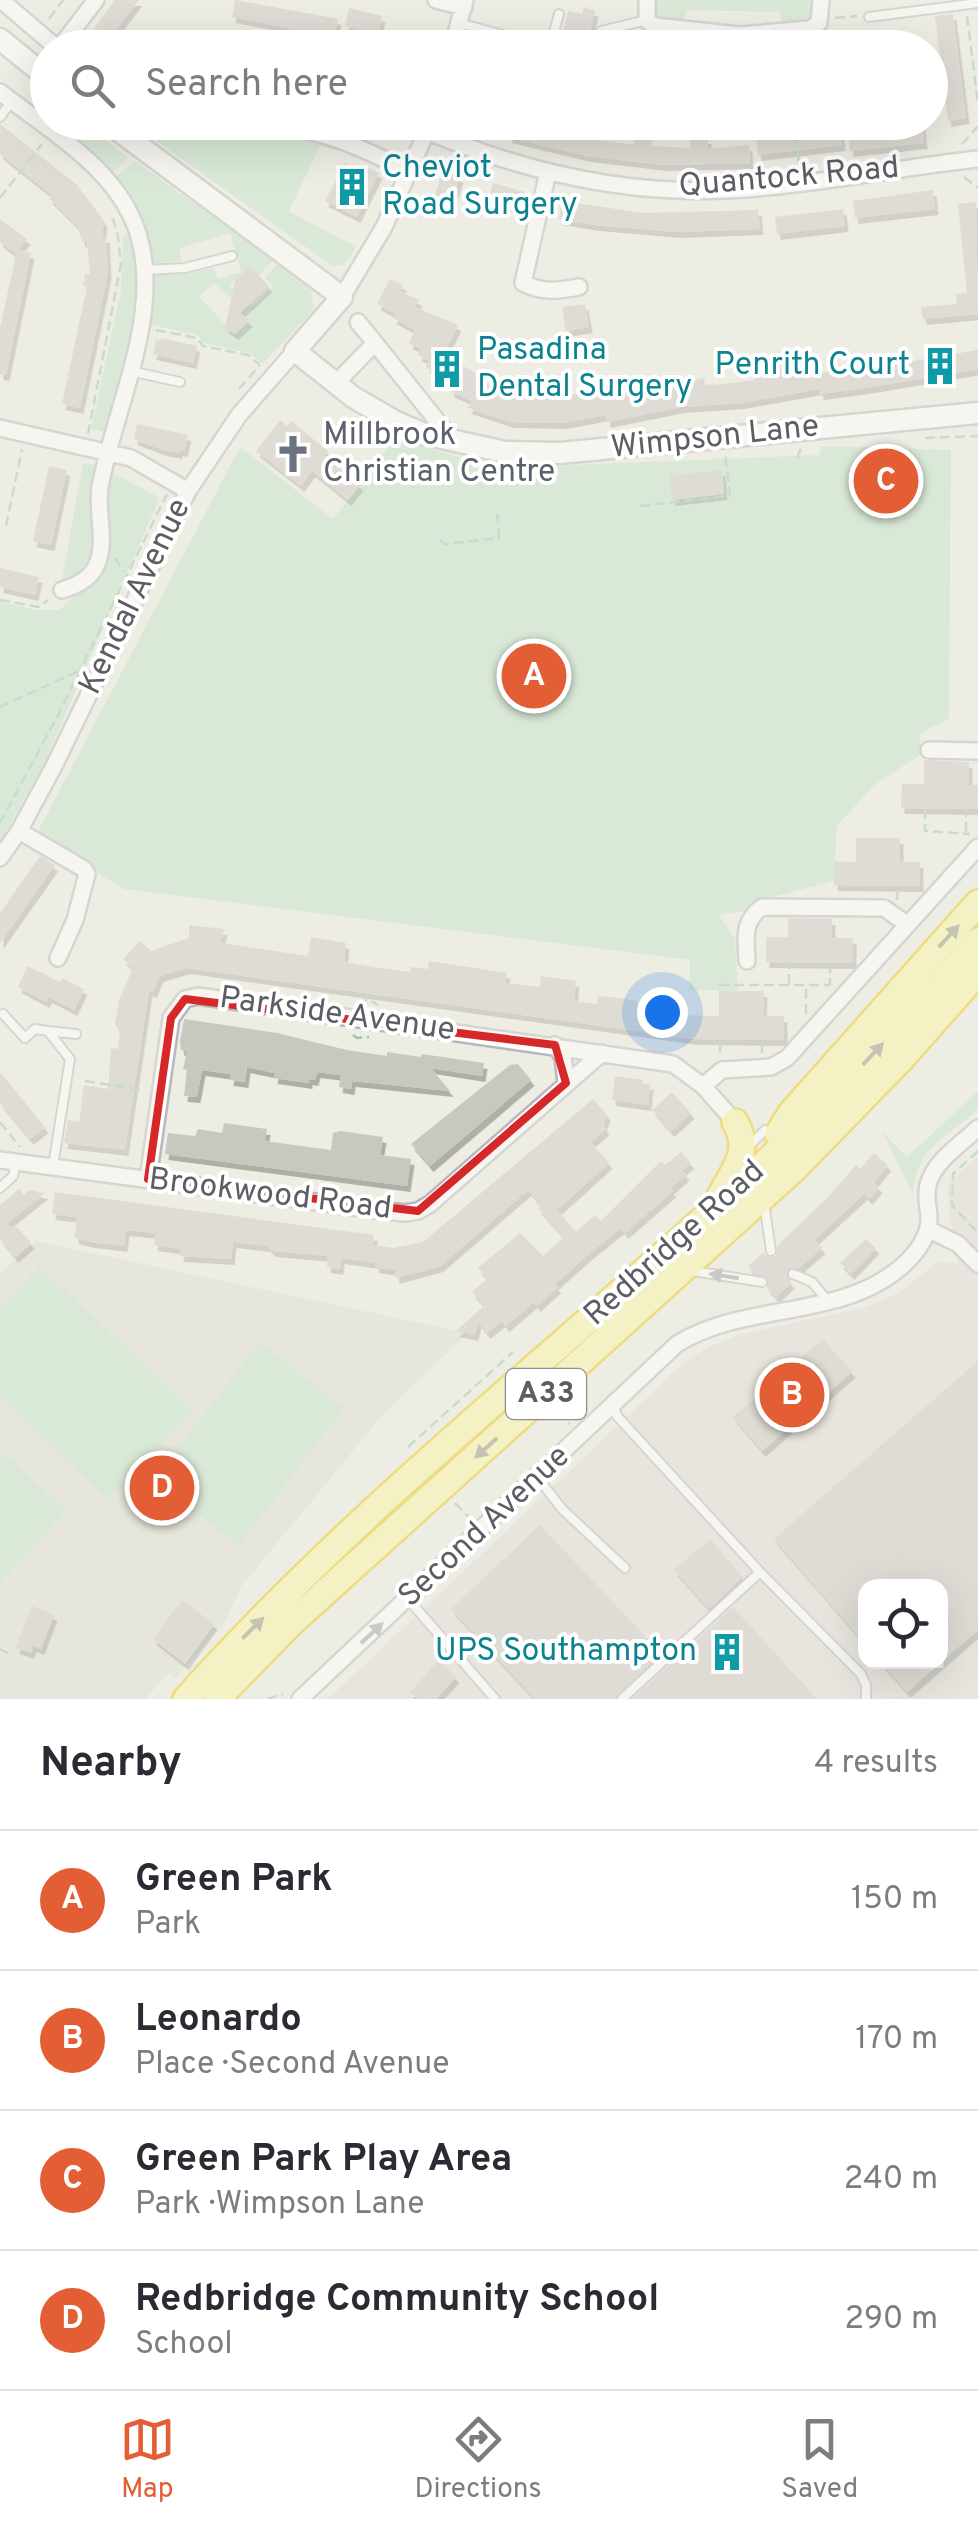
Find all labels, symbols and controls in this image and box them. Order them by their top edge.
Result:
search box [30,30,948,140]
icon: search [65,58,120,113]
text: Search here [145,61,348,110]
street label: Quantock Road [677,148,901,208]
place label: Cheviot Road Surgery [382,149,578,226]
building icon: Cheviot Road Surgery [331,166,373,208]
place label: Pasadina Dental Surgery [477,331,692,408]
building icon: Penrith Court [919,345,961,387]
place label: Penrith Court [714,346,910,386]
building icon: Pasadina Dental Surgery [426,348,468,390]
street label: Wimpson Lane [609,407,821,469]
place label: Millbrook Christian Centre [323,416,555,493]
church icon: Millbrook Christian Centre [272,433,314,475]
pin: C [854,444,918,518]
street label: Kendal Avenue [71,493,201,701]
pin: A [502,638,566,714]
one-way arrow [937,924,960,948]
street label: Parkside Avenue [217,979,457,1051]
your location [637,987,688,1038]
one-way arrow [861,1042,884,1066]
street label: Redbridge Road [576,1152,774,1336]
street label: Brookwood Road [146,1160,394,1230]
one-way arrow [708,1268,739,1283]
pin: B [760,1358,824,1432]
road number: A33 [506,1369,586,1419]
one-way arrow [474,1436,499,1458]
street label: Second Avenue [391,1437,579,1617]
pin: D [130,1450,194,1526]
map controls [858,1579,948,1669]
button: locate [858,1579,948,1669]
one-way arrow [240,1617,264,1641]
one-way arrow [359,1622,383,1645]
building icon: UPS Southampton [706,1631,748,1673]
place label: UPS Southampton [435,1632,697,1672]
text: Nearby [40,1738,182,1791]
text: 4 results [814,1744,938,1784]
text: Green Park [135,1856,333,1905]
text: A [61,1880,84,1920]
text: 150 m [851,1880,938,1920]
text: Park [135,1905,201,1945]
text: Leonardo [135,1996,302,2045]
text: B [61,2020,84,2060]
text: 170 m [855,2020,938,2060]
text: Place · Second Avenue [135,2045,449,2085]
text: Green Park Play Area [135,2136,512,2185]
text: C [62,2160,83,2200]
text: 240 m [844,2160,938,2200]
text: Park · Wimpson Lane [135,2185,425,2225]
text: Redbridge Community School [135,2276,659,2325]
text: D [61,2300,84,2340]
text: 290 m [844,2300,938,2340]
text: School [135,2325,233,2365]
tab: Map [120,2412,175,2508]
tab: Directions [414,2412,542,2508]
tab: Saved [781,2412,858,2508]

